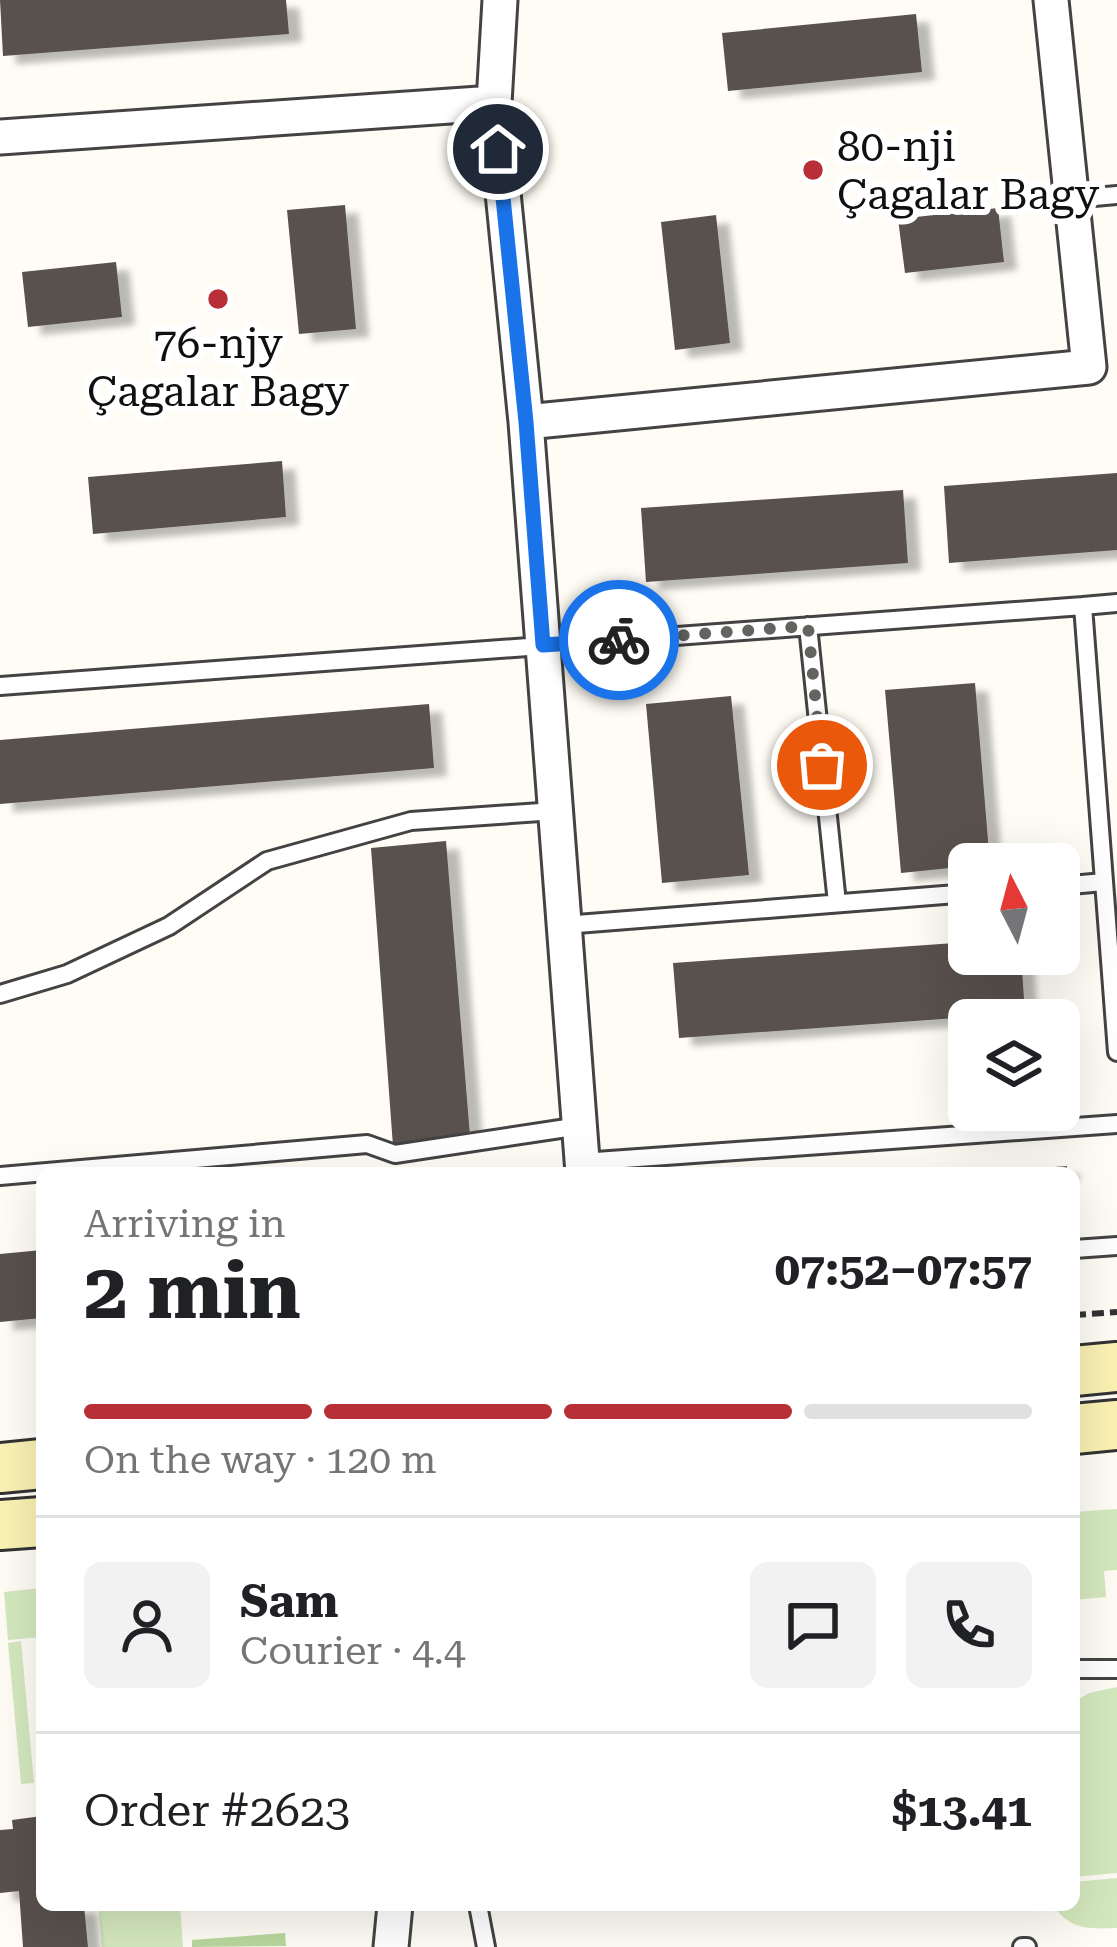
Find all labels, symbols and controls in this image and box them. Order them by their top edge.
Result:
pin [447,98,549,200]
icon: home [465,116,531,182]
place label: 80-nji Çagalar Bagy [837,122,1099,219]
marker: 80-nji Çagalar Bagy [800,157,826,183]
marker: 76-njy Çagalar Bagy [205,286,231,312]
place label: 76-njy Çagalar Bagy [87,319,349,416]
courier [559,580,679,700]
icon: bike [586,607,652,673]
pin [771,714,873,816]
icon: bag [789,732,855,798]
north arrow [948,843,1080,975]
map controls [948,843,1080,1131]
button: layers [948,999,1080,1131]
text: Arriving in [84,1201,286,1247]
text: 07:52–07:57 [775,1243,1032,1296]
text: 2 min [84,1246,301,1337]
text: On the way · 120 m [84,1437,436,1483]
button: person [84,1562,210,1688]
button: chat [750,1562,876,1688]
button: phone [906,1562,1032,1688]
text: Sam [240,1575,338,1628]
text: Courier · 4.4 [240,1628,466,1674]
text: Order #2623 [84,1784,350,1837]
text: $13.41 [892,1784,1032,1837]

